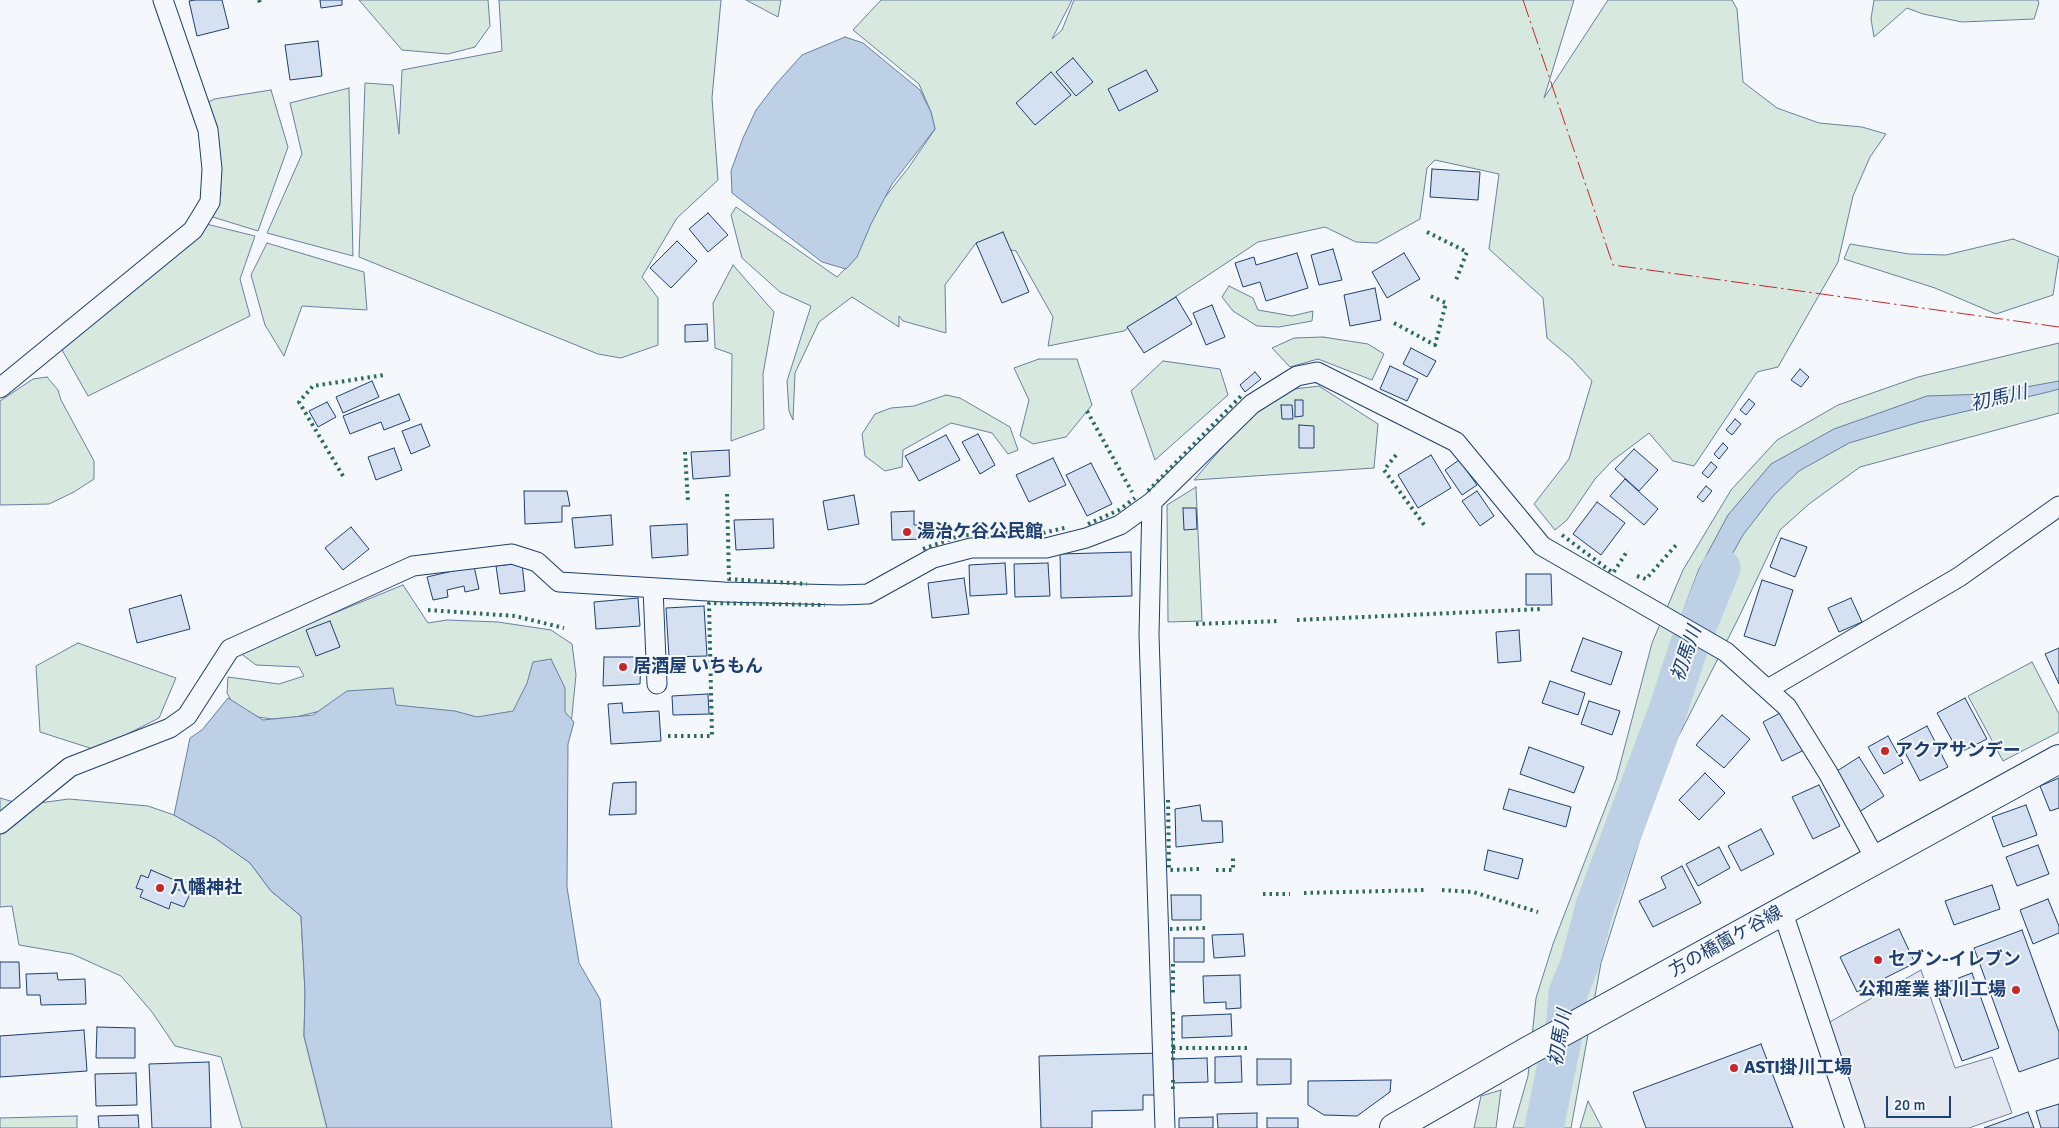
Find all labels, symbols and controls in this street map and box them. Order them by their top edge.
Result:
water label: 初馬川 [1969,381,2029,417]
place label: 湯治ケ谷公民館 [917,521,1043,543]
marker: 湯治ケ谷公民館 [901,526,913,538]
water label: 初馬川 [1667,623,1707,685]
place label: 居酒屋 いちもん [633,656,763,678]
marker: 居酒屋 いちもん [617,661,629,673]
place label: アクアサンデー [1895,740,2021,762]
marker: アクアサンデー [1879,745,1891,757]
place label: 八幡神社 [170,877,242,899]
marker: 八幡神社 [154,882,166,894]
street label: 方の橋薗ケ谷線 [1666,902,1786,982]
place label: セブン-イレブン [1888,949,2021,971]
marker: セブン-イレブン [1872,954,1884,966]
place label: 公和産業 掛川工場 [1858,979,2006,1001]
marker: 公和産業 掛川工場 [2010,984,2022,996]
water label: 初馬川 [1545,1008,1577,1068]
place label: ASTI掛川工場 [1744,1057,1852,1079]
marker: ASTI掛川工場 [1728,1062,1740,1074]
scale bar [1889,1086,1954,1118]
text: 20 m [1894,1096,1925,1114]

